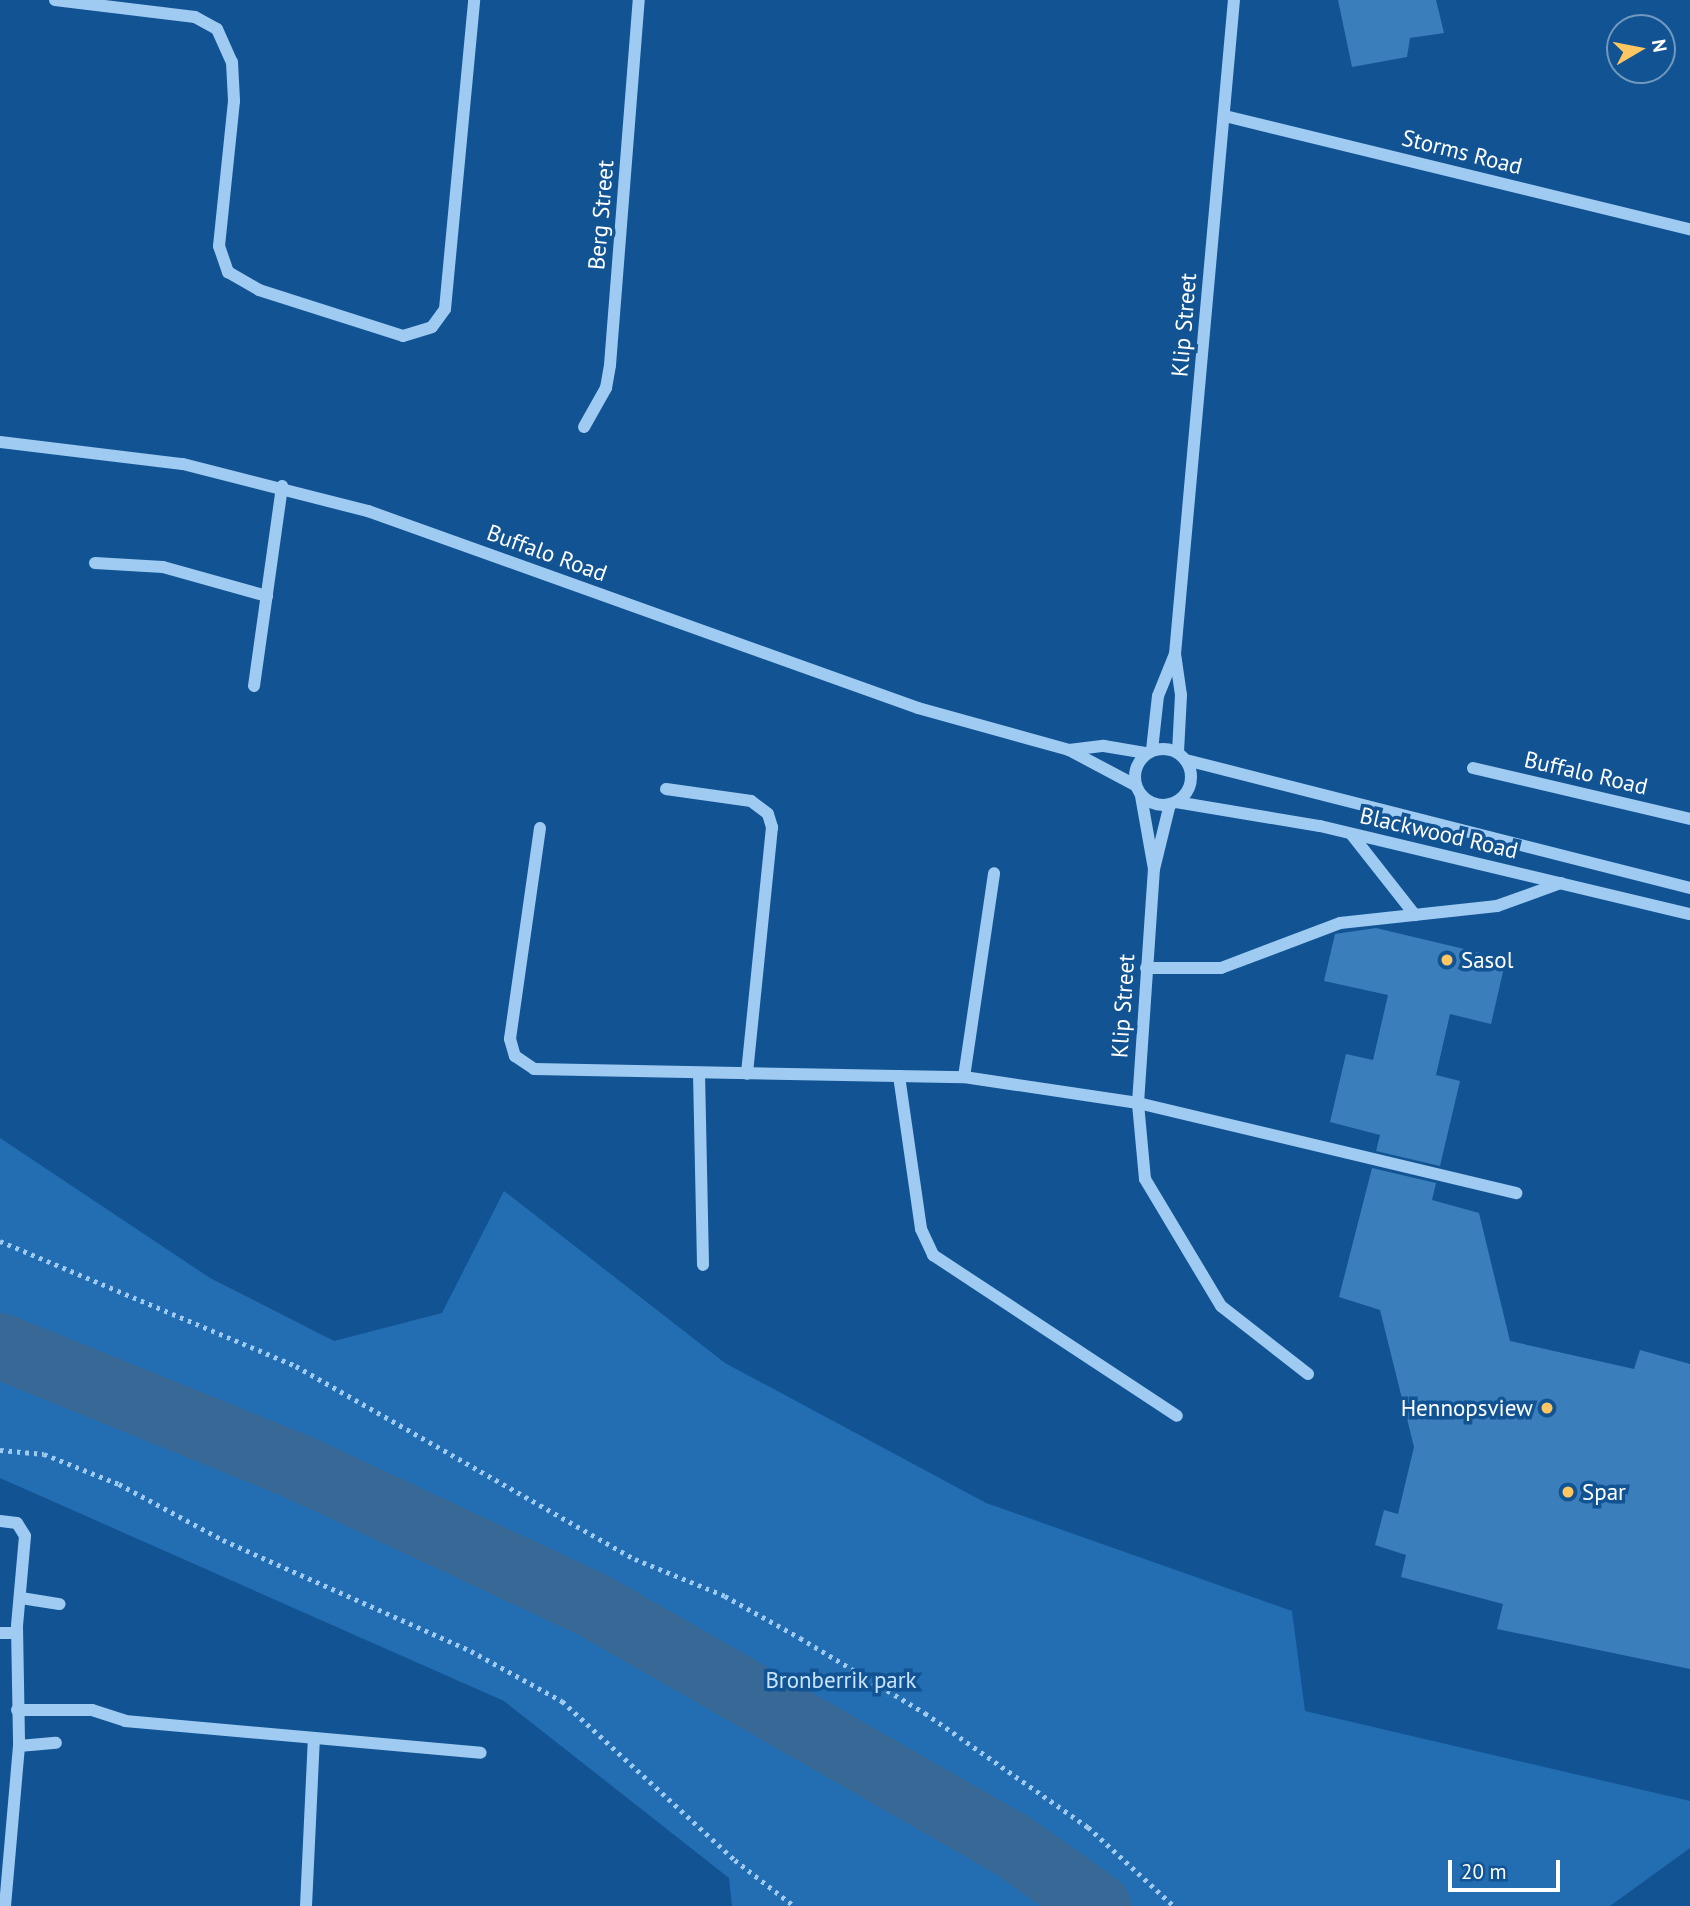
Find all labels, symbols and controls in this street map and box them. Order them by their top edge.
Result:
north arrow [1606,14,1676,84]
text: N [1647,37,1673,54]
street label: Storms Road [1399,124,1525,180]
street label: Berg Street [582,159,620,271]
street label: Klip Street [1166,272,1202,378]
street label: Buffalo Road [483,519,611,587]
street label: Buffalo Road [1522,745,1650,801]
street label: Blackwood Road [1357,801,1521,865]
place label: Sasol [1461,946,1513,974]
marker: Sasol [1439,952,1455,968]
street label: Klip Street [1106,953,1140,1059]
place label: Hennopsview [1401,1394,1533,1422]
marker: Hennopsview [1539,1400,1555,1416]
place label: Spar [1582,1478,1626,1506]
marker: Spar [1560,1484,1576,1500]
park label: Bronberrik park [765,1666,917,1694]
scale bar [1452,1846,1564,1890]
text: 20 m [1461,1858,1507,1885]

